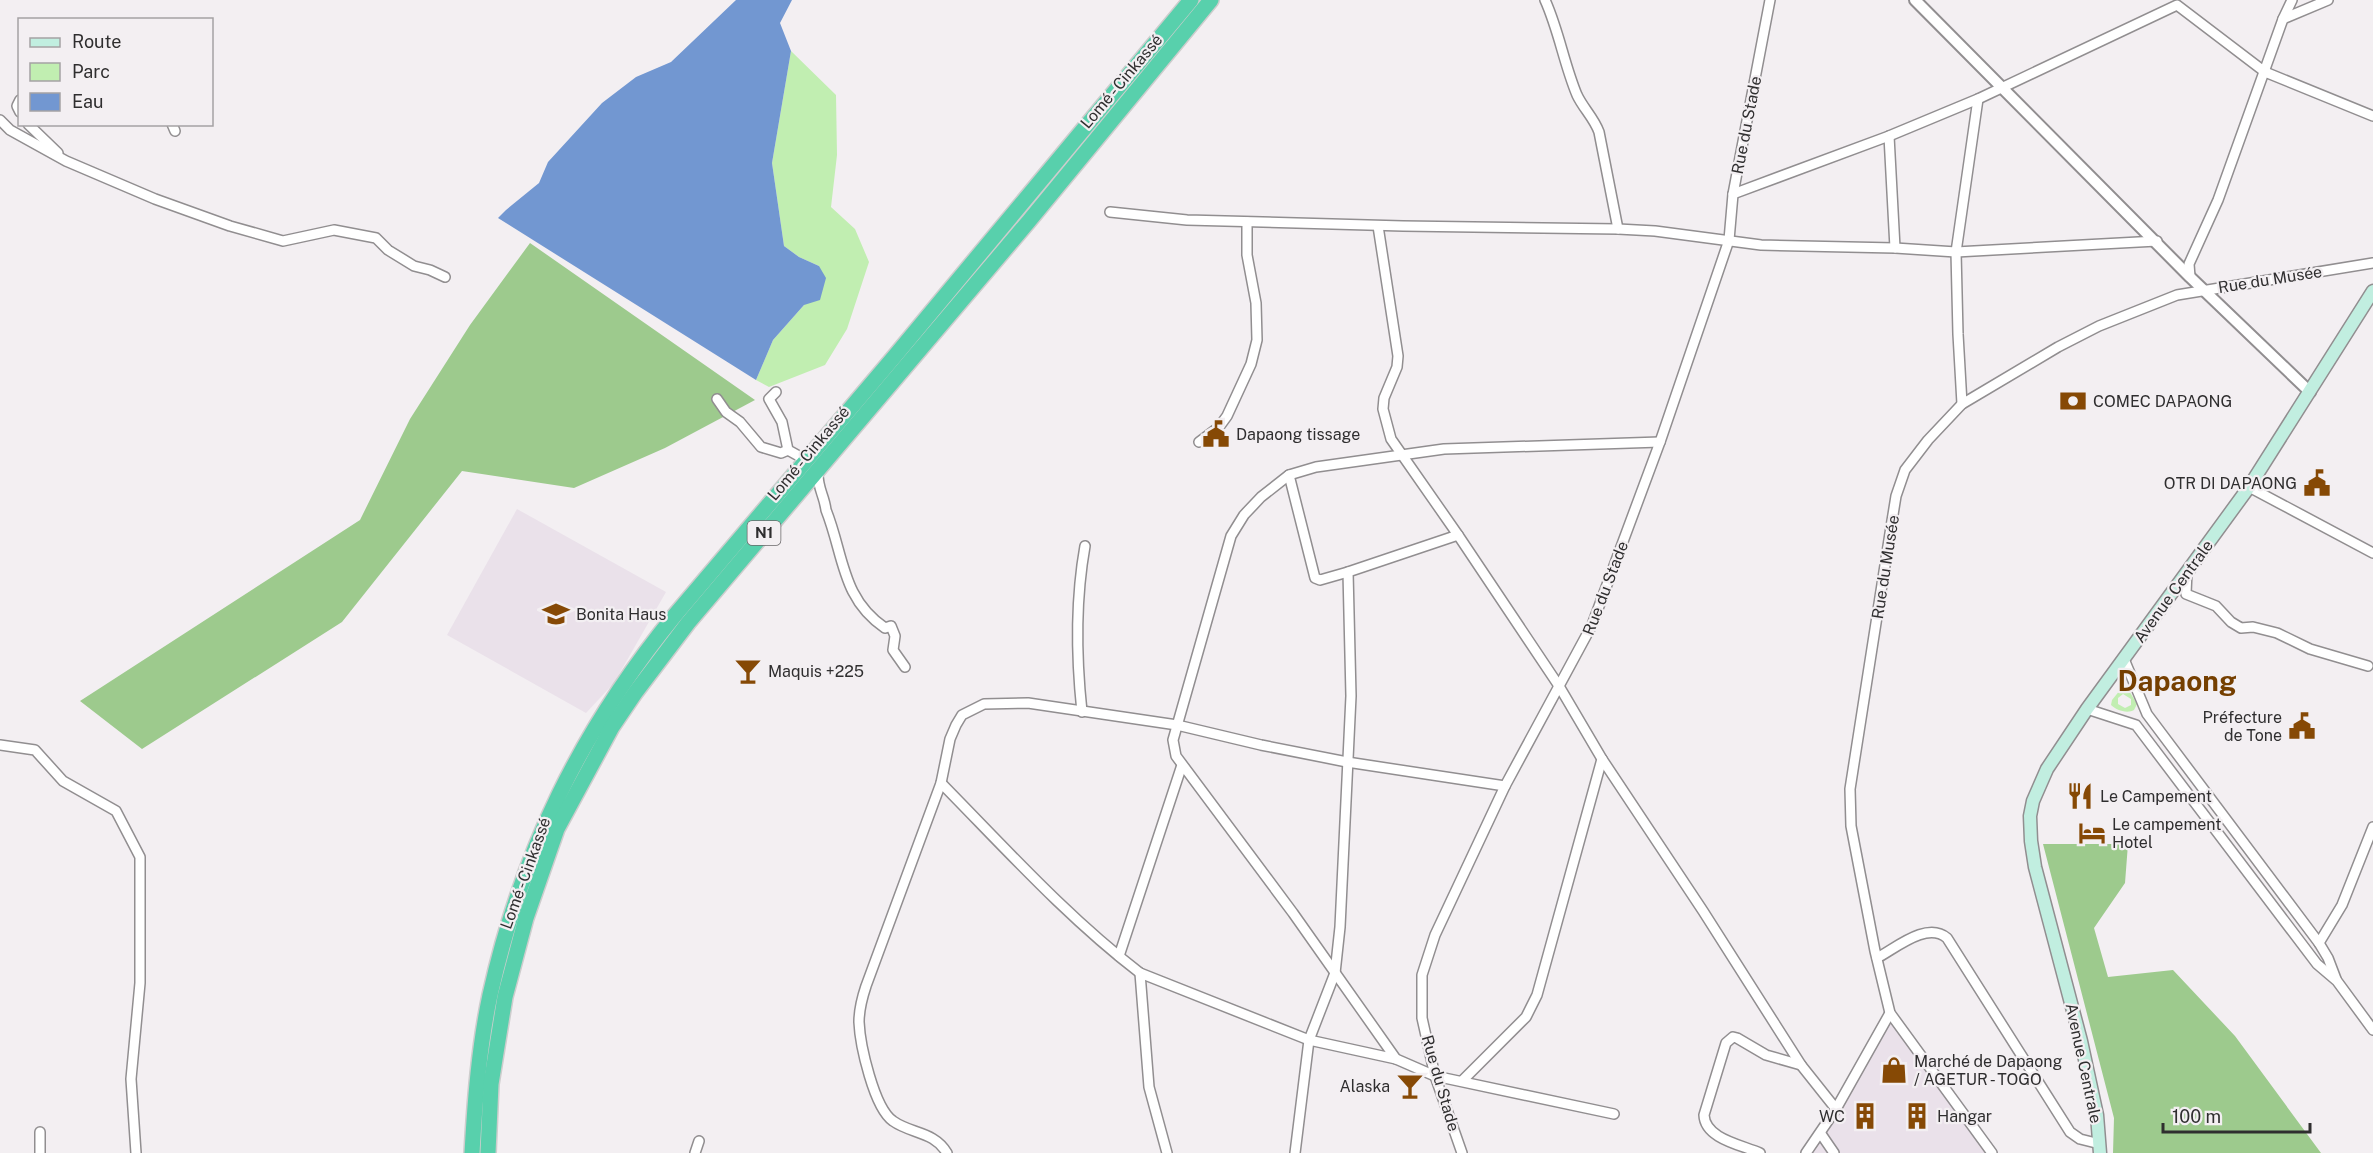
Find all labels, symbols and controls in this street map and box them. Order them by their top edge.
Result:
legend [18,18,213,126]
street label: Lomé - Cinkassé [1076,30,1166,132]
text: Route [72,31,121,52]
text: Parc [72,61,110,82]
street label: Rue du Stade [1728,75,1765,176]
text: Eau [72,91,103,112]
street label: Rue du Musée [2217,262,2323,297]
bank icon: COMEC DAPAONG [2058,386,2088,416]
place label: COMEC DAPAONG [2093,392,2232,411]
street label: Lomé - Cinkassé [763,402,853,504]
public building icon: Dapaong tissage [1201,419,1231,449]
place label: Dapaong tissage [1236,425,1360,444]
public building icon: OTR DI DAPAONG [2302,468,2332,498]
place label: OTR DI DAPAONG [2164,474,2297,493]
street label: Rue du Musée [1868,514,1903,620]
road number: N1 [748,521,780,545]
street label: Avenue Centrale [2130,536,2217,646]
street label: Rue du Stade [1579,538,1632,638]
school or university icon: Bonita Haus [541,599,571,629]
place label: Bonita Haus [576,605,666,624]
bar icon: Maquis +225 [733,656,763,686]
place label: Maquis +225 [768,662,864,681]
district label: Dapaong [2117,664,2237,697]
place label: Préfecture de Tone [2203,708,2282,745]
public building icon: Préfecture de Tone [2287,711,2317,741]
restaurant icon: Le Campement [2065,781,2095,811]
place label: Le Campement [2100,787,2212,806]
street label: Lomé - Cinkassé [496,815,554,932]
place label: Le campement Hotel [2112,815,2221,852]
hotel icon: Le campement Hotel [2077,818,2107,848]
street label: Avenue Centrale [2062,1001,2106,1125]
street label: Rue du Stade [1418,1033,1463,1134]
place label: Marché de Dapaong / AGETUR - TOGO [1914,1052,2062,1089]
shop icon: Marché de Dapaong / AGETUR - TOGO [1879,1055,1909,1085]
bar icon: Alaska [1395,1071,1425,1101]
place label: Alaska [1339,1077,1390,1096]
scale bar [2163,1096,2310,1134]
building icon: WC [1850,1101,1880,1131]
building icon: Hangar [1902,1101,1932,1131]
text: 100 m [2172,1106,2221,1127]
place label: WC [1819,1107,1845,1126]
place label: Hangar [1937,1107,1992,1126]

